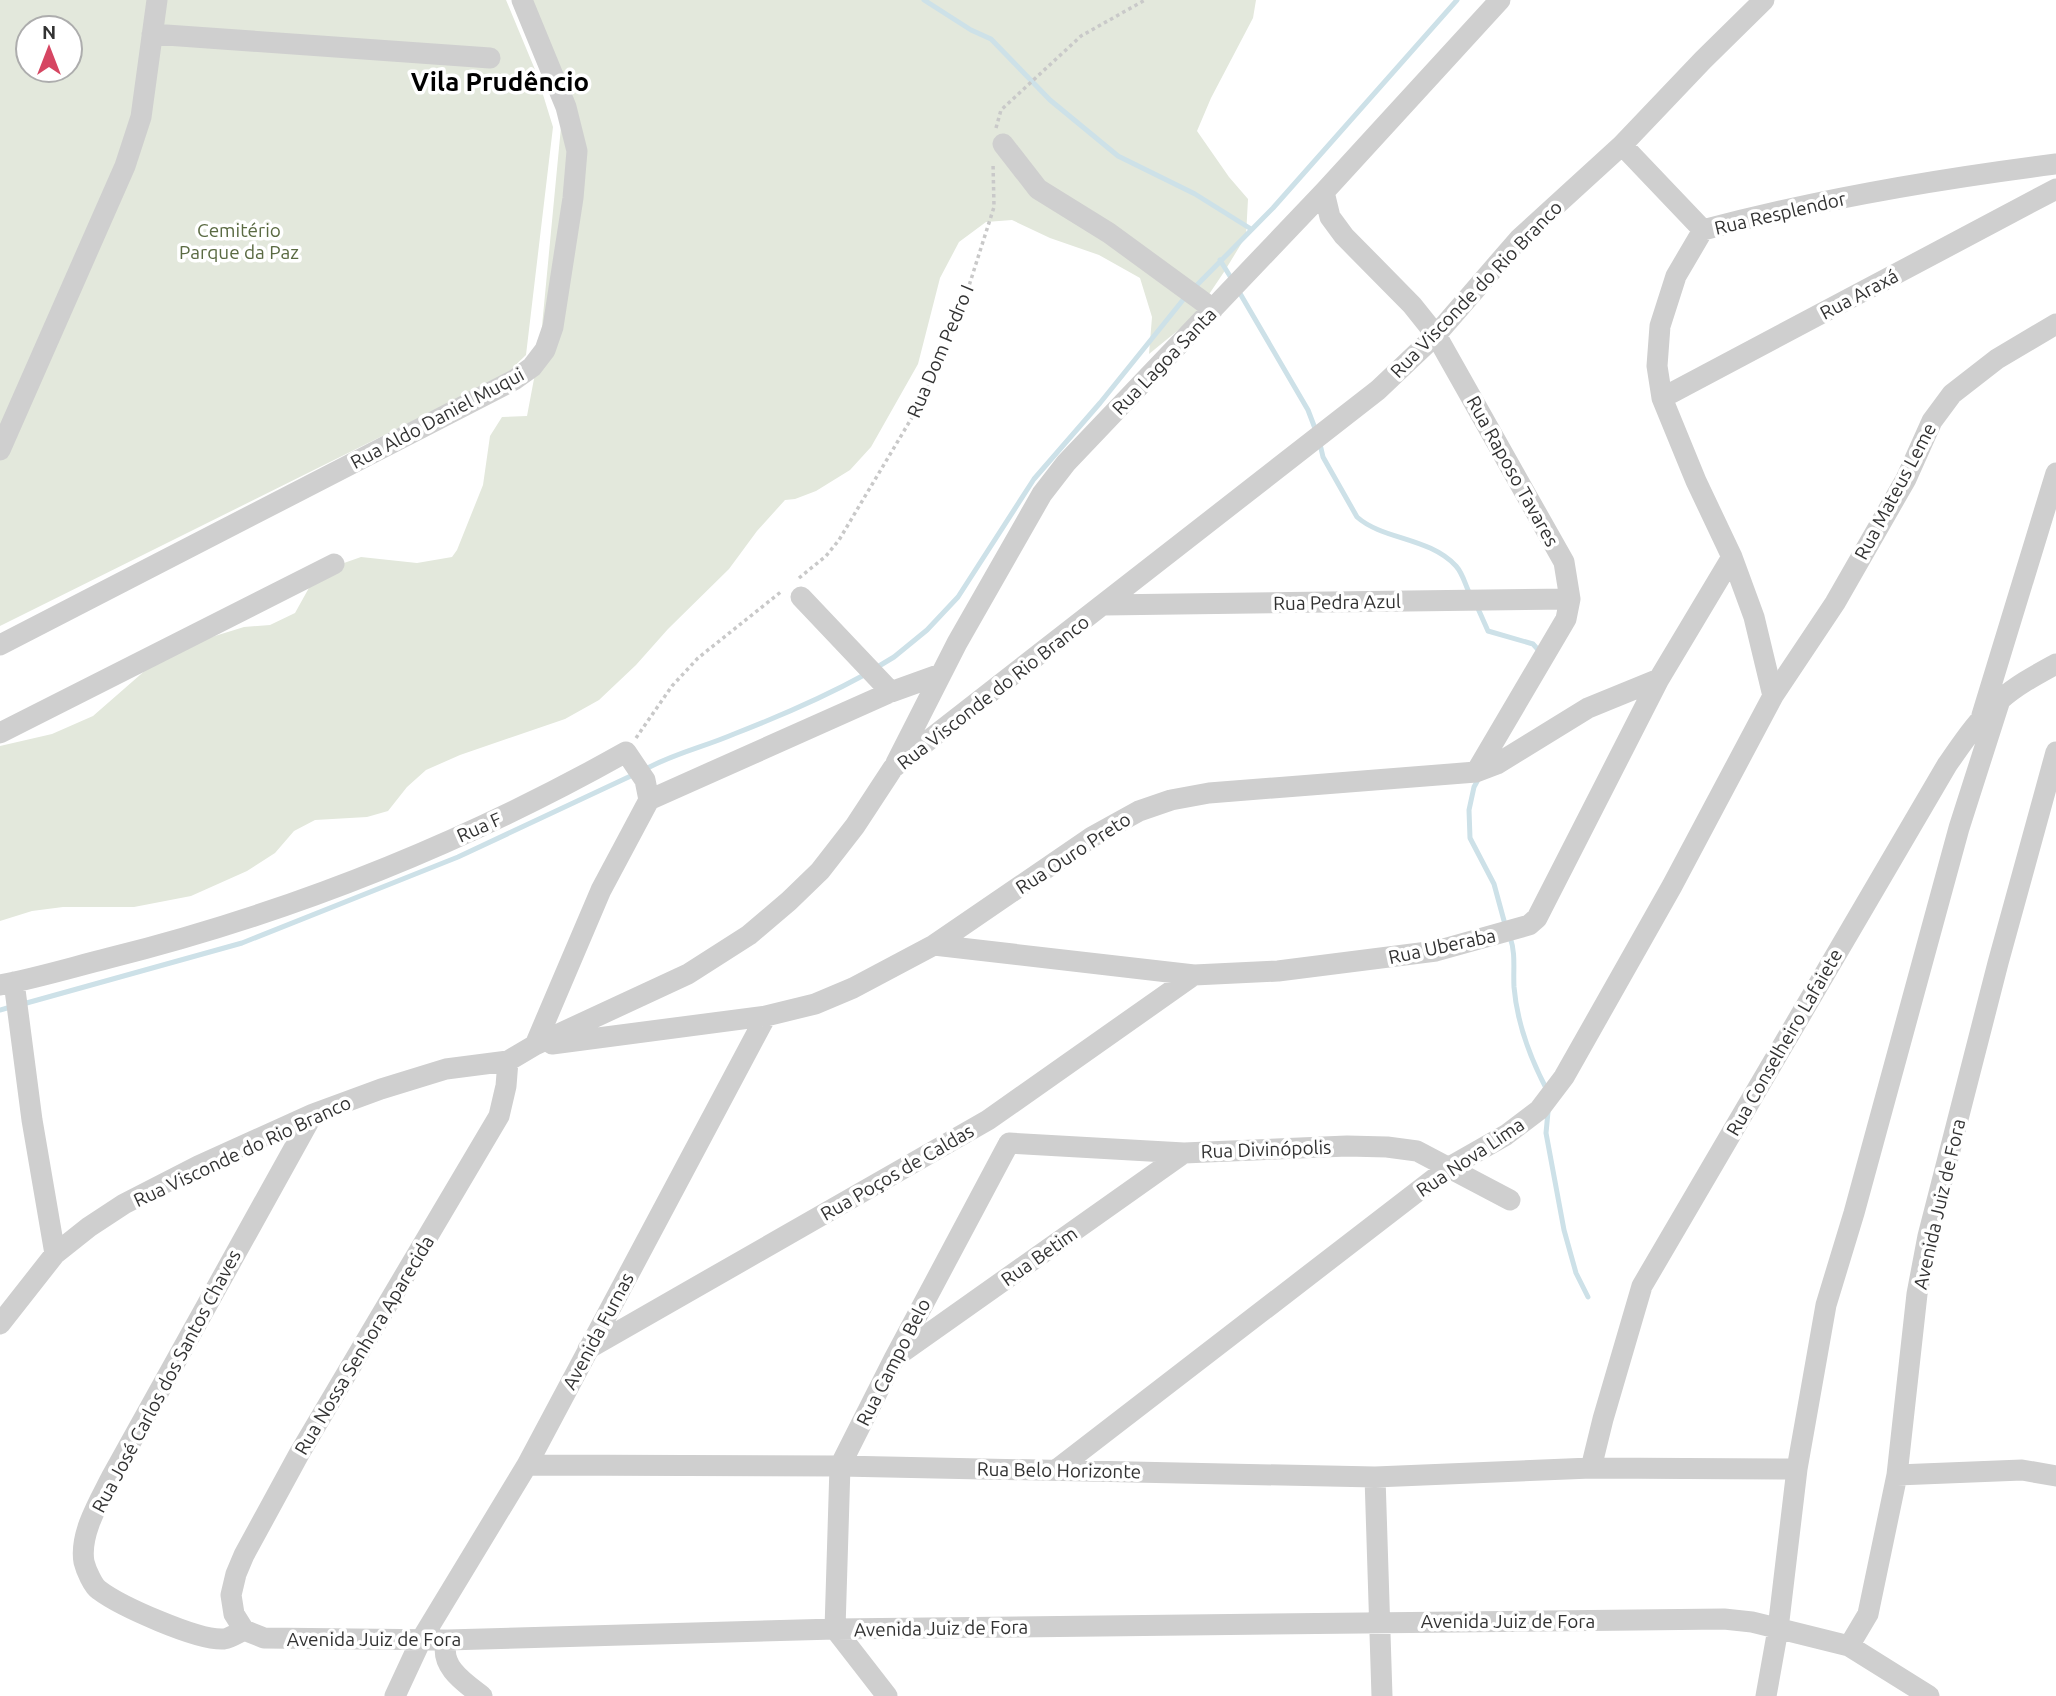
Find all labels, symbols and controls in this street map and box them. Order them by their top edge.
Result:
north arrow [14,14,84,84]
text: N [42,21,56,43]
district label: Vila Prudêncio [411,67,589,96]
street label: Rua Resplendor [1712,187,1848,239]
street label: Rua Visconde do Rio Branco [1386,196,1566,382]
park label: Cemitério Parque da Paz [179,219,299,263]
street label: Rua Araxá [1816,264,1902,324]
street label: Rua Dom Pedro I [902,281,978,421]
street label: Rua Lagoa Santa [1107,303,1221,419]
street label: Rua Aldo Daniel Muqui [347,363,527,473]
street label: Rua Raposo Tavares [1462,392,1564,550]
street label: Rua Mateus Leme [1850,419,1940,563]
street label: Rua Pedra Azul [1273,590,1401,614]
street label: Rua Visconde do Rio Branco [893,610,1093,774]
street label: Rua F [453,807,505,847]
street label: Rua Ouro Preto [1011,808,1135,898]
street label: Rua Uberaba [1386,924,1498,968]
street label: Rua Conselheiro Lafaiete [1721,945,1847,1139]
street label: Rua Visconde do Rio Branco [130,1091,354,1211]
street label: Rua Nova Lima [1412,1113,1528,1201]
street label: Avenida Juiz de Fora [1909,1117,1969,1291]
street label: Rua Poços de Caldas [817,1119,977,1225]
street label: Rua Divinópolis [1200,1136,1332,1162]
street label: Rua Betim [997,1222,1081,1290]
street label: Rua Nossa Senhora Aparecida [290,1231,438,1459]
street label: Rua José Carlos dos Santos Chaves [87,1246,245,1516]
street label: Avenida Furnas [558,1269,638,1393]
street label: Rua Campo Belo [851,1295,935,1429]
street label: Rua Belo Horizonte [977,1458,1141,1482]
street label: Avenida Juiz de Fora [1421,1610,1595,1632]
street label: Avenida Juiz de Fora [854,1615,1028,1641]
street label: Avenida Juiz de Fora [287,1628,461,1650]

